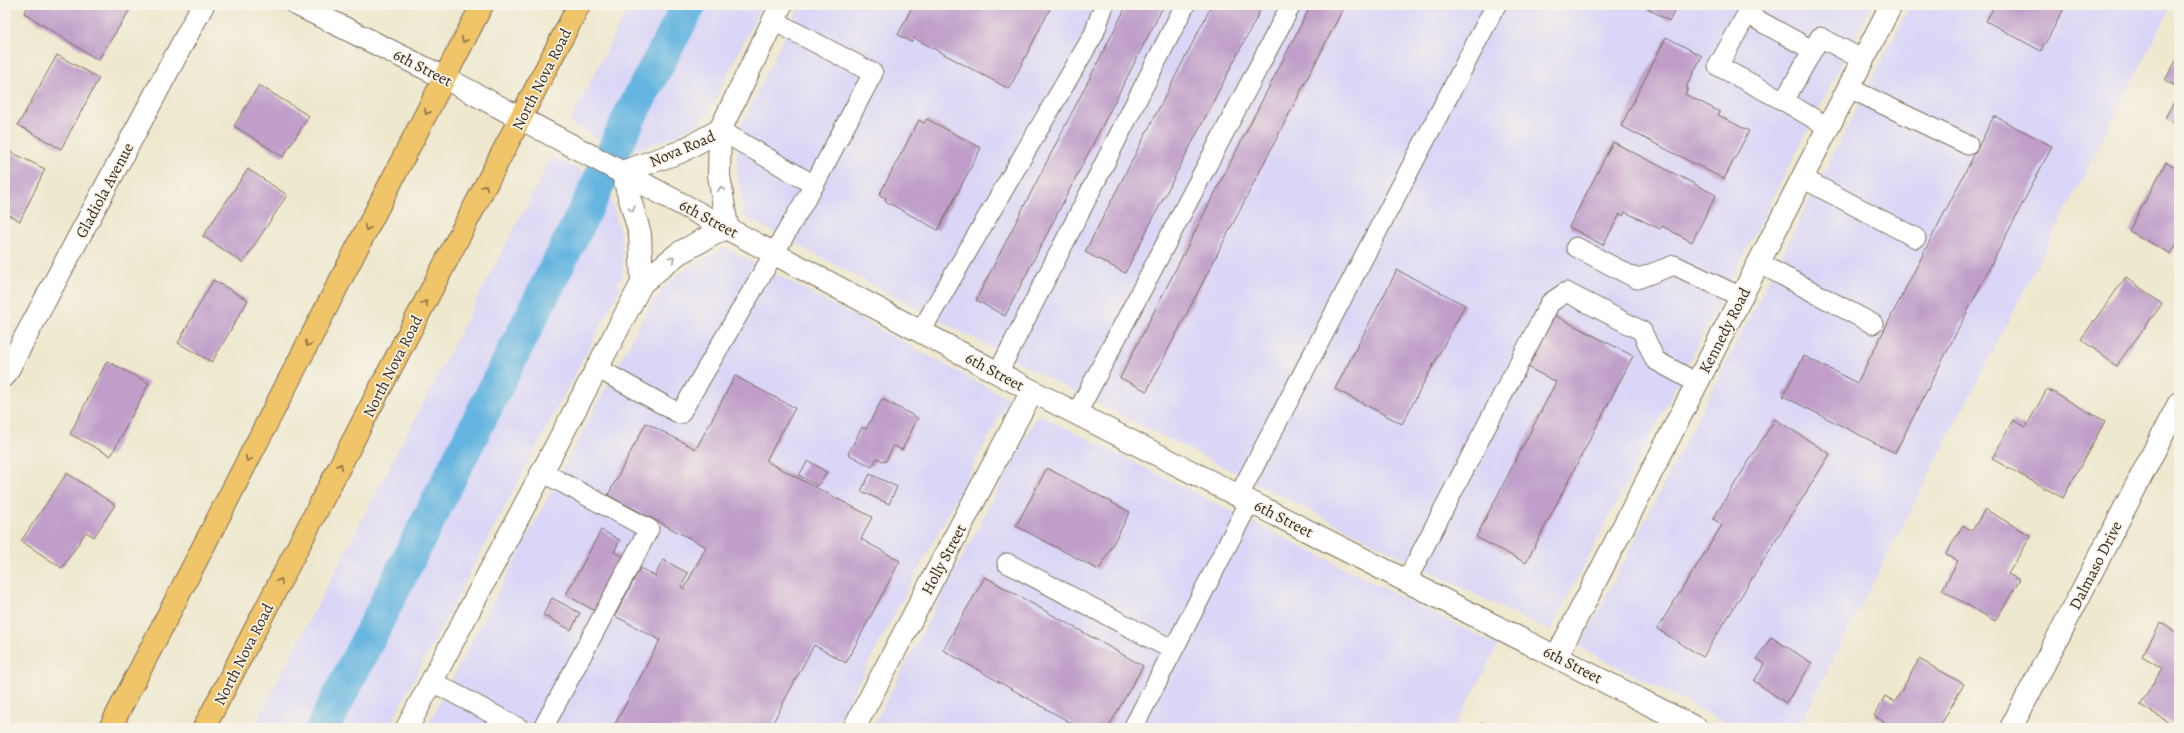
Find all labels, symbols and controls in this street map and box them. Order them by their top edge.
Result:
street label: North Nova Road [507,24,577,134]
one-way arrow [462,35,469,43]
street label: 6th Street [389,44,456,92]
one-way arrow [424,108,432,116]
street label: Nova Road [646,125,719,173]
street label: Gladiola Avenue [70,139,139,242]
one-way arrow [480,184,487,191]
one-way arrow [717,185,726,192]
street label: 6th Street [675,194,742,244]
one-way arrow [628,206,636,213]
one-way arrow [365,224,372,231]
one-way arrow [668,256,675,263]
street label: Kennedy Road [1694,283,1756,377]
one-way arrow [420,299,427,307]
street label: North Nova Road [358,311,428,421]
one-way arrow [305,339,313,347]
street label: 6th Street [961,347,1028,397]
one-way arrow [245,455,253,462]
one-way arrow [335,463,343,470]
street label: 6th Street [1250,495,1317,543]
street label: Dalmaso Drive [2064,517,2128,614]
street label: Holly Street [916,520,972,599]
one-way arrow [275,578,283,586]
street label: North Nova Road [209,599,279,709]
street label: 6th Street [1539,641,1606,689]

